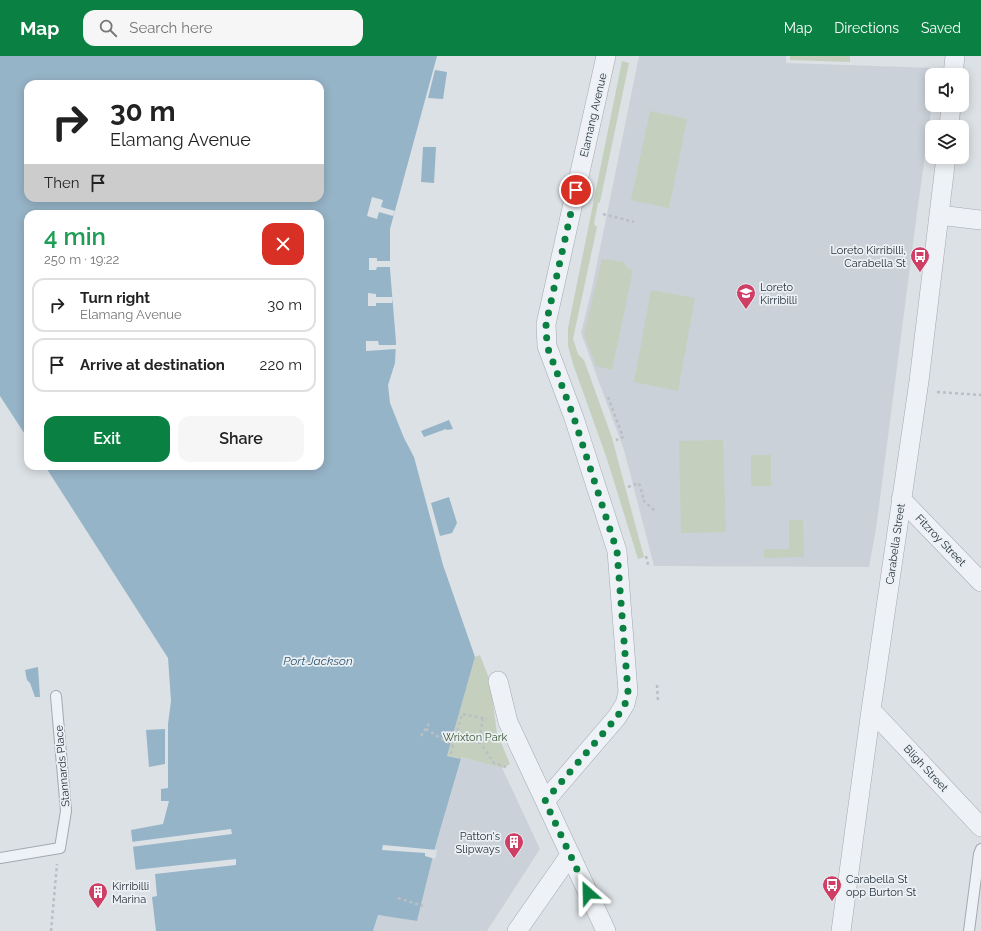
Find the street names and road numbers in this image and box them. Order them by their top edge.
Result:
street label: Elamang Avenue [577,71,610,159]
street label: Carabella Street [883,502,908,586]
street label: Fitzroy Street [913,512,969,569]
street label: Stannards Place [52,724,73,807]
street label: Bligh Street [901,742,951,795]

